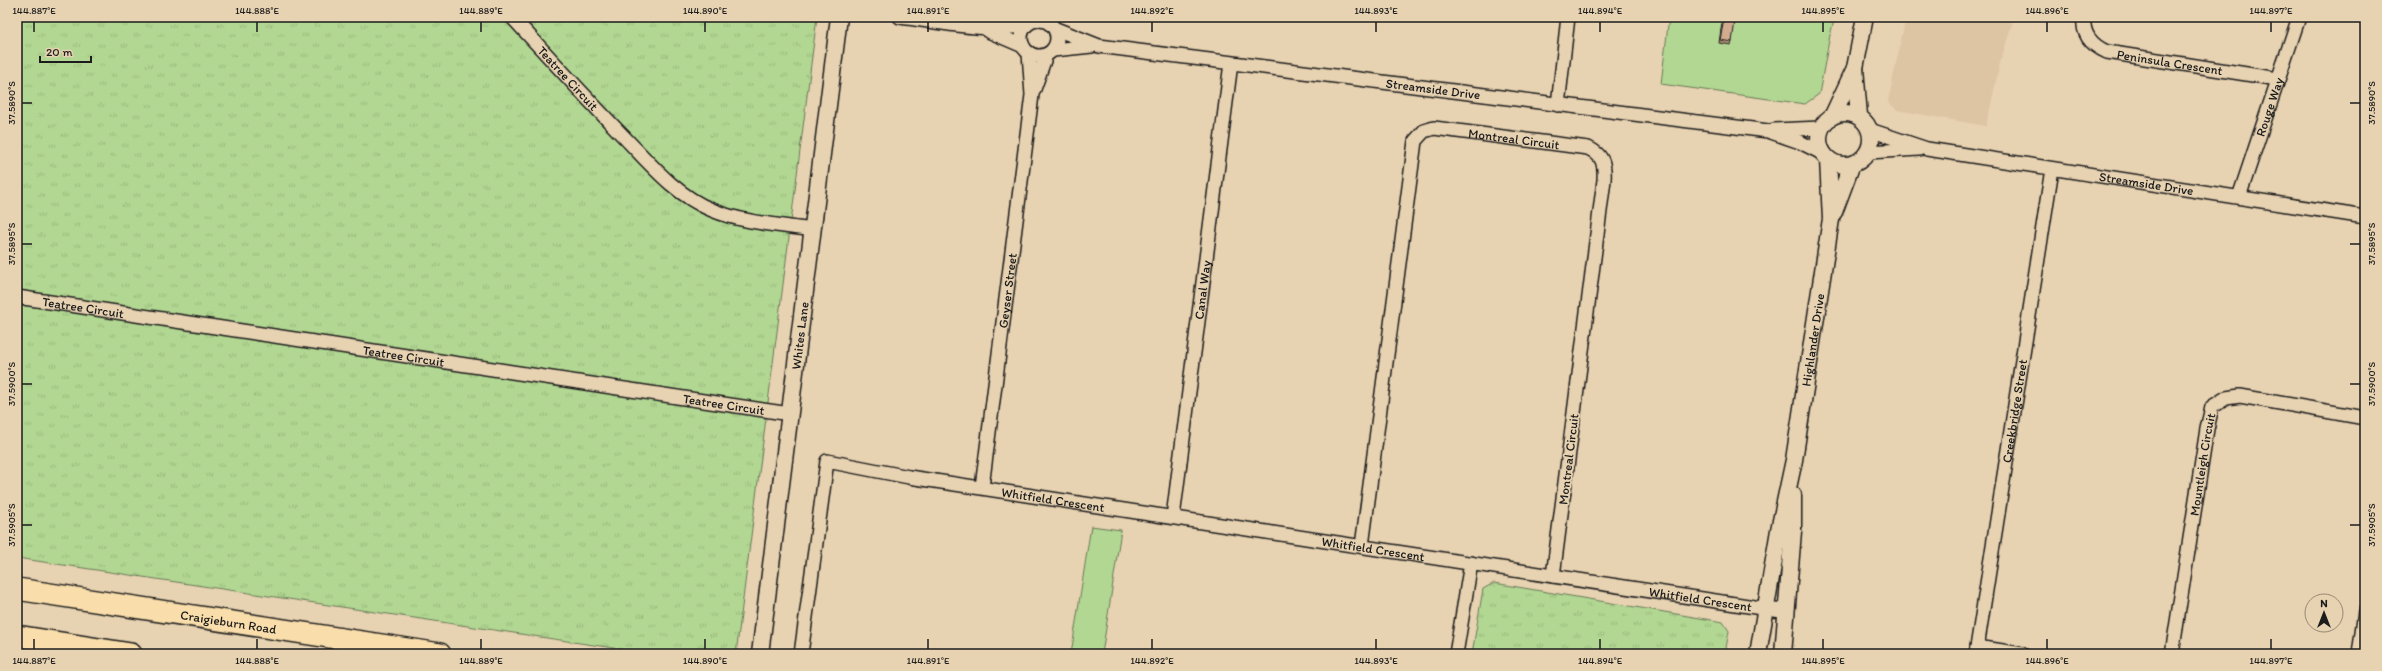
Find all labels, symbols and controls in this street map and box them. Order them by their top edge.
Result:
text: 144.887°E [12,4,56,17]
text: 144.888°E [235,4,279,17]
text: 144.889°E [459,4,503,17]
text: 144.890°E [683,4,728,17]
text: 144.891°E [907,4,950,17]
text: 144.892°E [1130,4,1174,17]
text: 144.893°E [1354,4,1398,17]
text: 144.894°E [1578,4,1623,17]
text: 144.895°E [1801,4,1845,17]
text: 144.896°E [2025,4,2069,17]
text: 144.897°E [2249,4,2293,17]
scale bar [40,38,91,64]
street label: Teatree Circuit [535,43,601,114]
text: 20 m [46,45,73,59]
street label: Peninsula Crescent [2116,47,2224,78]
street label: Streamside Drive [1385,75,1481,102]
street label: Rouge Way [2253,76,2286,139]
text: 37.5890°S [5,81,18,125]
text: 37.5890°S [2365,81,2378,125]
street label: Montreal Circuit [1467,126,1561,152]
street label: Streamside Drive [2098,169,2194,198]
text: 37.5895°S [5,222,18,265]
text: 37.5895°S [2365,222,2378,265]
street label: Geyser Street [995,252,1020,329]
street label: Canal Way [1191,259,1214,320]
street label: Highlander Drive [1798,292,1827,387]
street label: Teatree Circuit [41,294,125,321]
street label: Whites Lane [788,301,812,370]
street label: Teatree Circuit [362,342,445,370]
street label: Creekbridge Street [1999,358,2030,464]
text: 37.5900°S [5,362,18,406]
text: 37.5900°S [2365,362,2378,406]
street label: Teatree Circuit [682,391,766,418]
street label: Mountleigh Circuit [2187,411,2218,517]
street label: Montreal Circuit [1555,413,1582,506]
street label: Whitfield Crescent [1000,484,1106,515]
text: 37.5905°S [5,503,18,547]
text: 37.5905°S [2365,503,2378,547]
street label: Whitfield Crescent [1321,534,1426,564]
street label: Whitfield Crescent [1648,584,1753,615]
north arrow [2304,593,2344,633]
text: N [2320,597,2328,610]
street label: Craigieburn Road [179,607,277,637]
text: 144.887°E [12,654,56,667]
text: 144.888°E [235,654,279,667]
text: 144.889°E [459,654,503,667]
text: 144.890°E [683,654,728,667]
text: 144.891°E [907,654,950,667]
text: 144.892°E [1130,654,1174,667]
text: 144.893°E [1354,654,1398,667]
text: 144.894°E [1578,654,1623,667]
text: 144.895°E [1801,654,1845,667]
text: 144.896°E [2025,654,2069,667]
text: 144.897°E [2249,654,2293,667]

